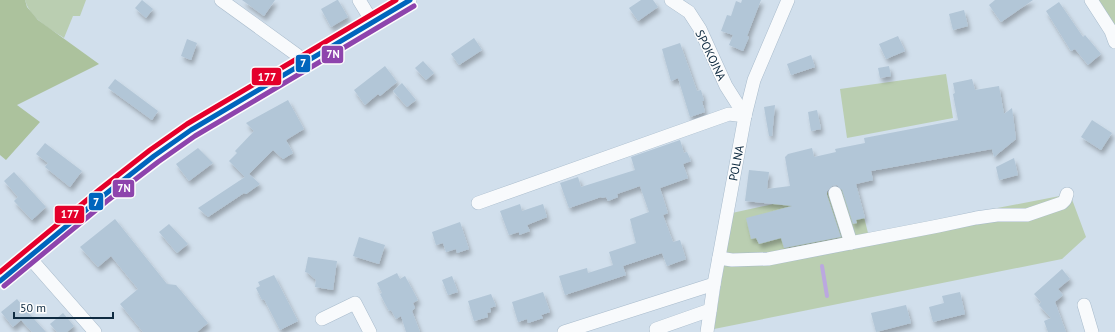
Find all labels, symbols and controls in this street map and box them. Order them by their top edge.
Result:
street label: SPOKOJNA [692,27,730,83]
line badge: 7N [321,45,344,64]
text: 7N [326,47,340,61]
line badge: 7 [295,54,311,73]
text: 7 [300,56,306,70]
line badge: 177 [251,67,282,86]
text: 177 [258,70,276,84]
street label: POLNA [725,144,747,182]
line badge: 7N [112,179,135,198]
text: 7N [117,181,131,195]
line badge: 7 [88,192,104,211]
text: 7 [93,195,99,209]
line badge: 177 [54,205,85,224]
text: 177 [61,207,79,221]
scale bar [14,294,113,320]
text: 50 m [20,300,46,315]

